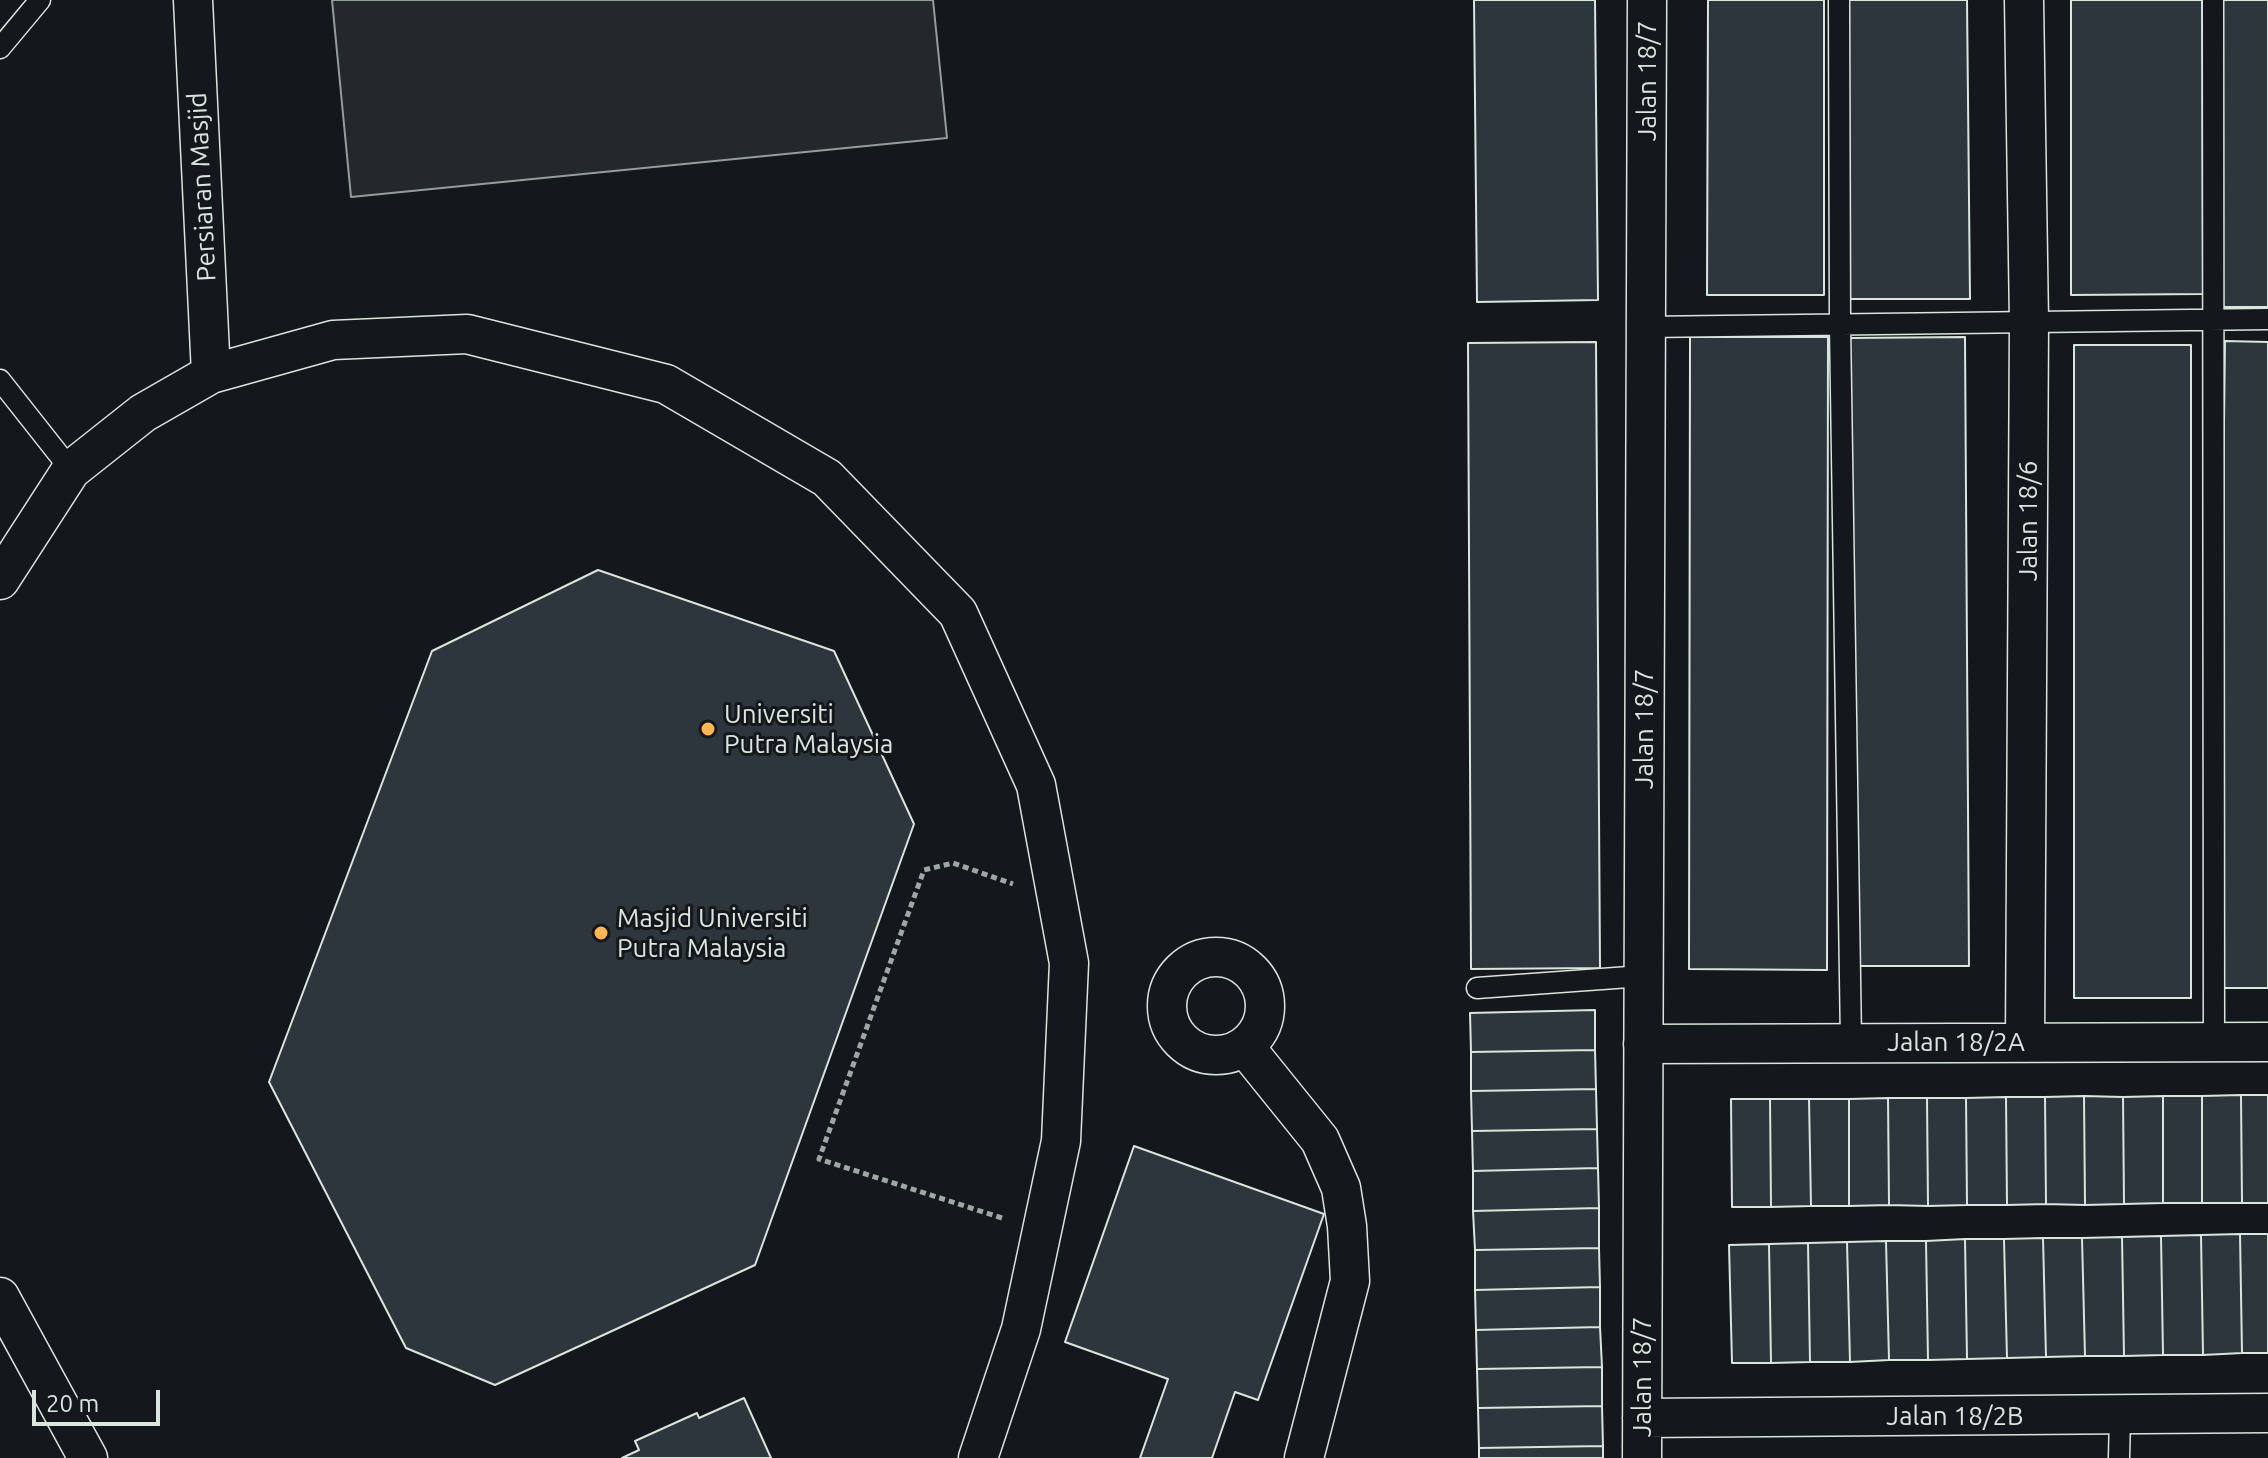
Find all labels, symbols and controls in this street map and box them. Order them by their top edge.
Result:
street label: Jalan 18/7 [1631,21,1663,141]
street label: Persiaran Masjid [181,92,223,282]
street label: Jalan 18/6 [2012,461,2044,581]
street label: Jalan 18/7 [1628,669,1660,789]
place label: Universiti Putra Malaysia [724,698,893,760]
marker: Universiti Putra Malaysia [699,720,717,738]
place label: Masjid Universiti Putra Malaysia [617,902,808,964]
marker: Masjid Universiti Putra Malaysia [592,924,610,942]
street label: Jalan 18/2A [1887,1026,2025,1058]
street label: Jalan 18/7 [1626,1317,1658,1437]
scale bar [36,1374,164,1424]
text: 20 m [46,1390,99,1417]
street label: Jalan 18/2B [1886,1400,2024,1432]

